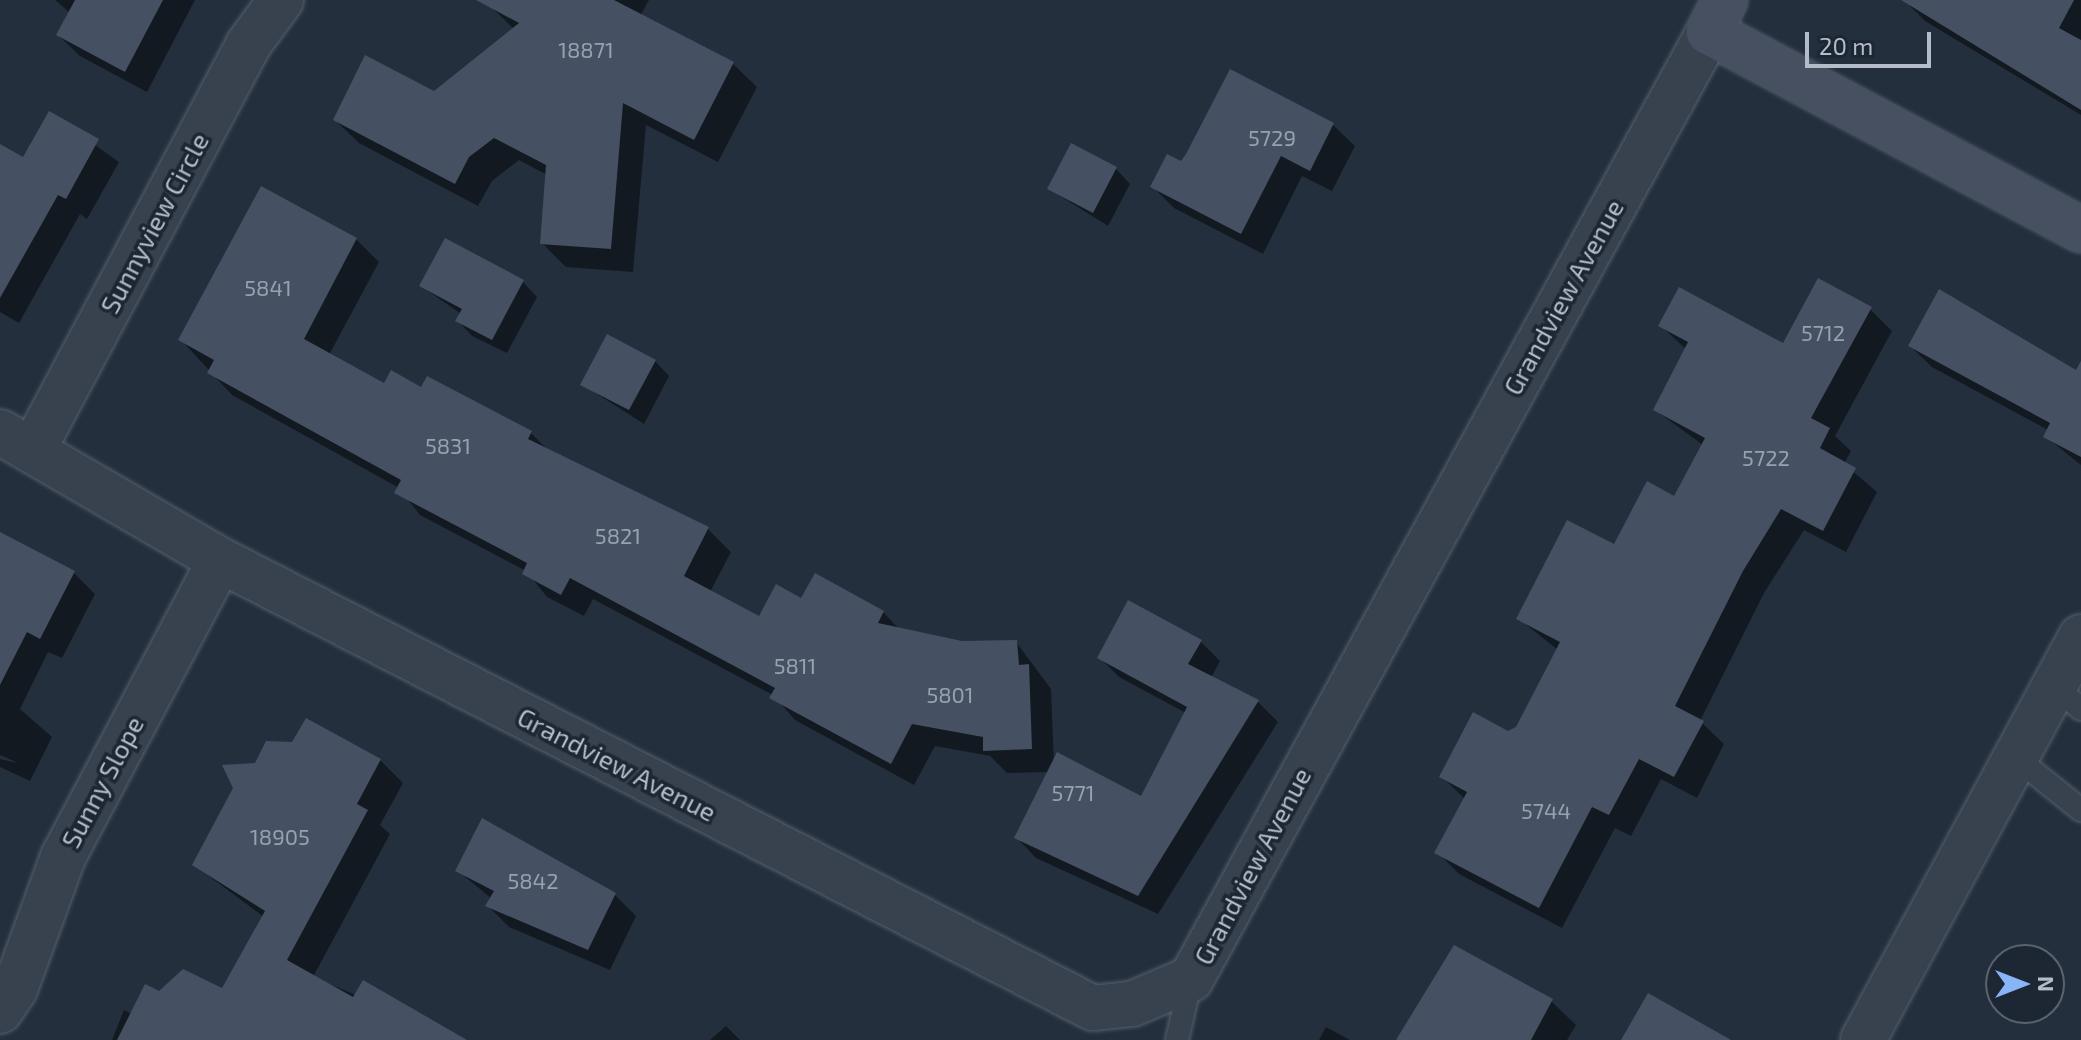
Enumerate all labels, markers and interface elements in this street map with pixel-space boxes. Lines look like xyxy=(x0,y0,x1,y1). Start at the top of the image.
scale bar xyxy=(1809,16,1935,66)
text: 20 m xyxy=(1819,31,1873,60)
house number: 18871 xyxy=(558,37,614,63)
house number: 5729 xyxy=(1248,125,1296,151)
street label: Sunnyview Circle xyxy=(93,127,215,319)
street label: Grandview Avenue xyxy=(1496,193,1630,401)
house number: 5841 xyxy=(244,275,292,301)
house number: 5712 xyxy=(1801,320,1845,346)
house number: 5831 xyxy=(425,433,471,459)
house number: 5722 xyxy=(1742,445,1790,471)
house number: 5821 xyxy=(595,523,641,549)
house number: 5811 xyxy=(774,653,816,679)
house number: 5801 xyxy=(926,682,974,708)
street label: Grandview Avenue xyxy=(512,700,722,828)
street label: Sunny Slope xyxy=(54,711,150,853)
street label: Grandview Avenue xyxy=(1187,762,1317,970)
house number: 5771 xyxy=(1051,780,1095,806)
house number: 5744 xyxy=(1521,798,1571,824)
house number: 18905 xyxy=(250,824,310,850)
house number: 5842 xyxy=(507,868,559,894)
north arrow xyxy=(1985,944,2065,1024)
text: N xyxy=(2034,976,2060,992)

